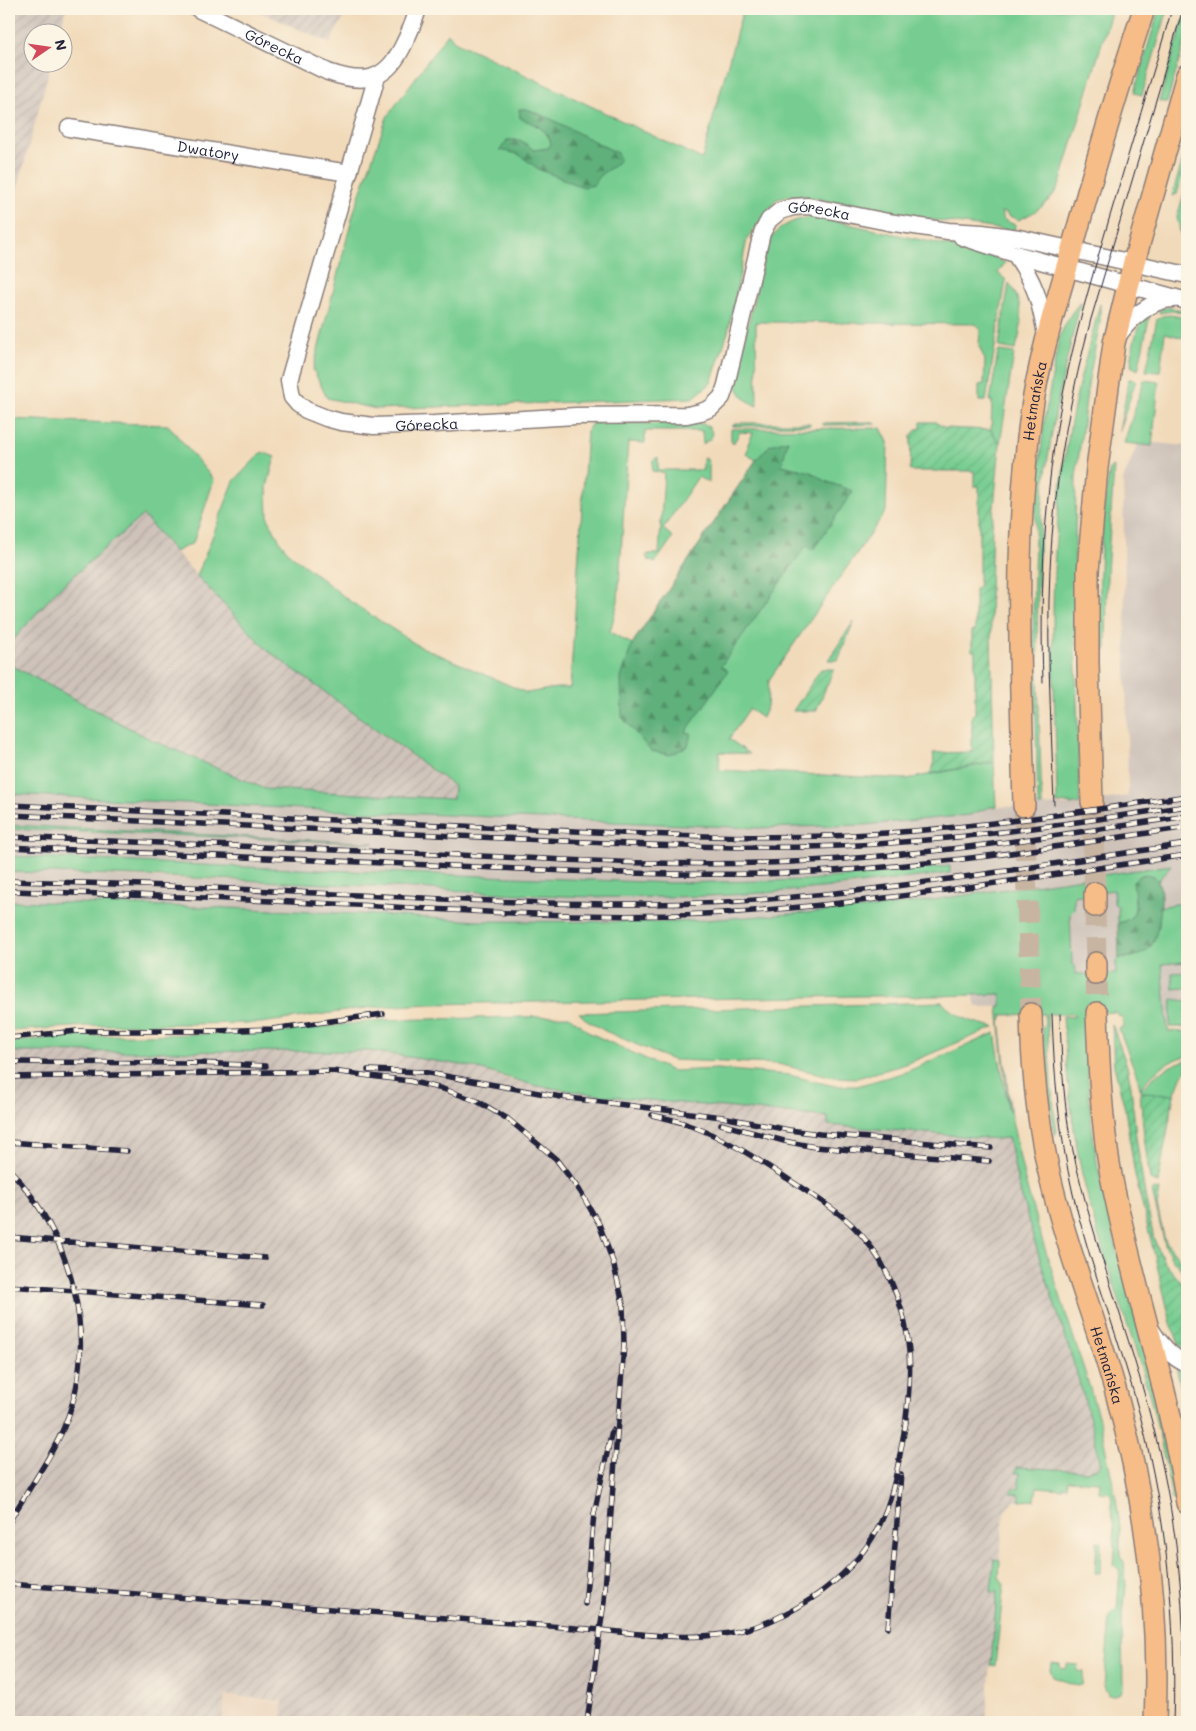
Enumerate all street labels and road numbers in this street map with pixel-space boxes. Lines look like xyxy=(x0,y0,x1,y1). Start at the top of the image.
street label: Górecka xyxy=(242,23,307,69)
street label: Dwatory xyxy=(176,136,241,165)
street label: Górecka xyxy=(787,196,852,224)
street label: Hetmańska xyxy=(1018,359,1051,442)
street label: Górecka xyxy=(395,413,459,435)
street label: Hetmańska xyxy=(1086,1323,1129,1406)

